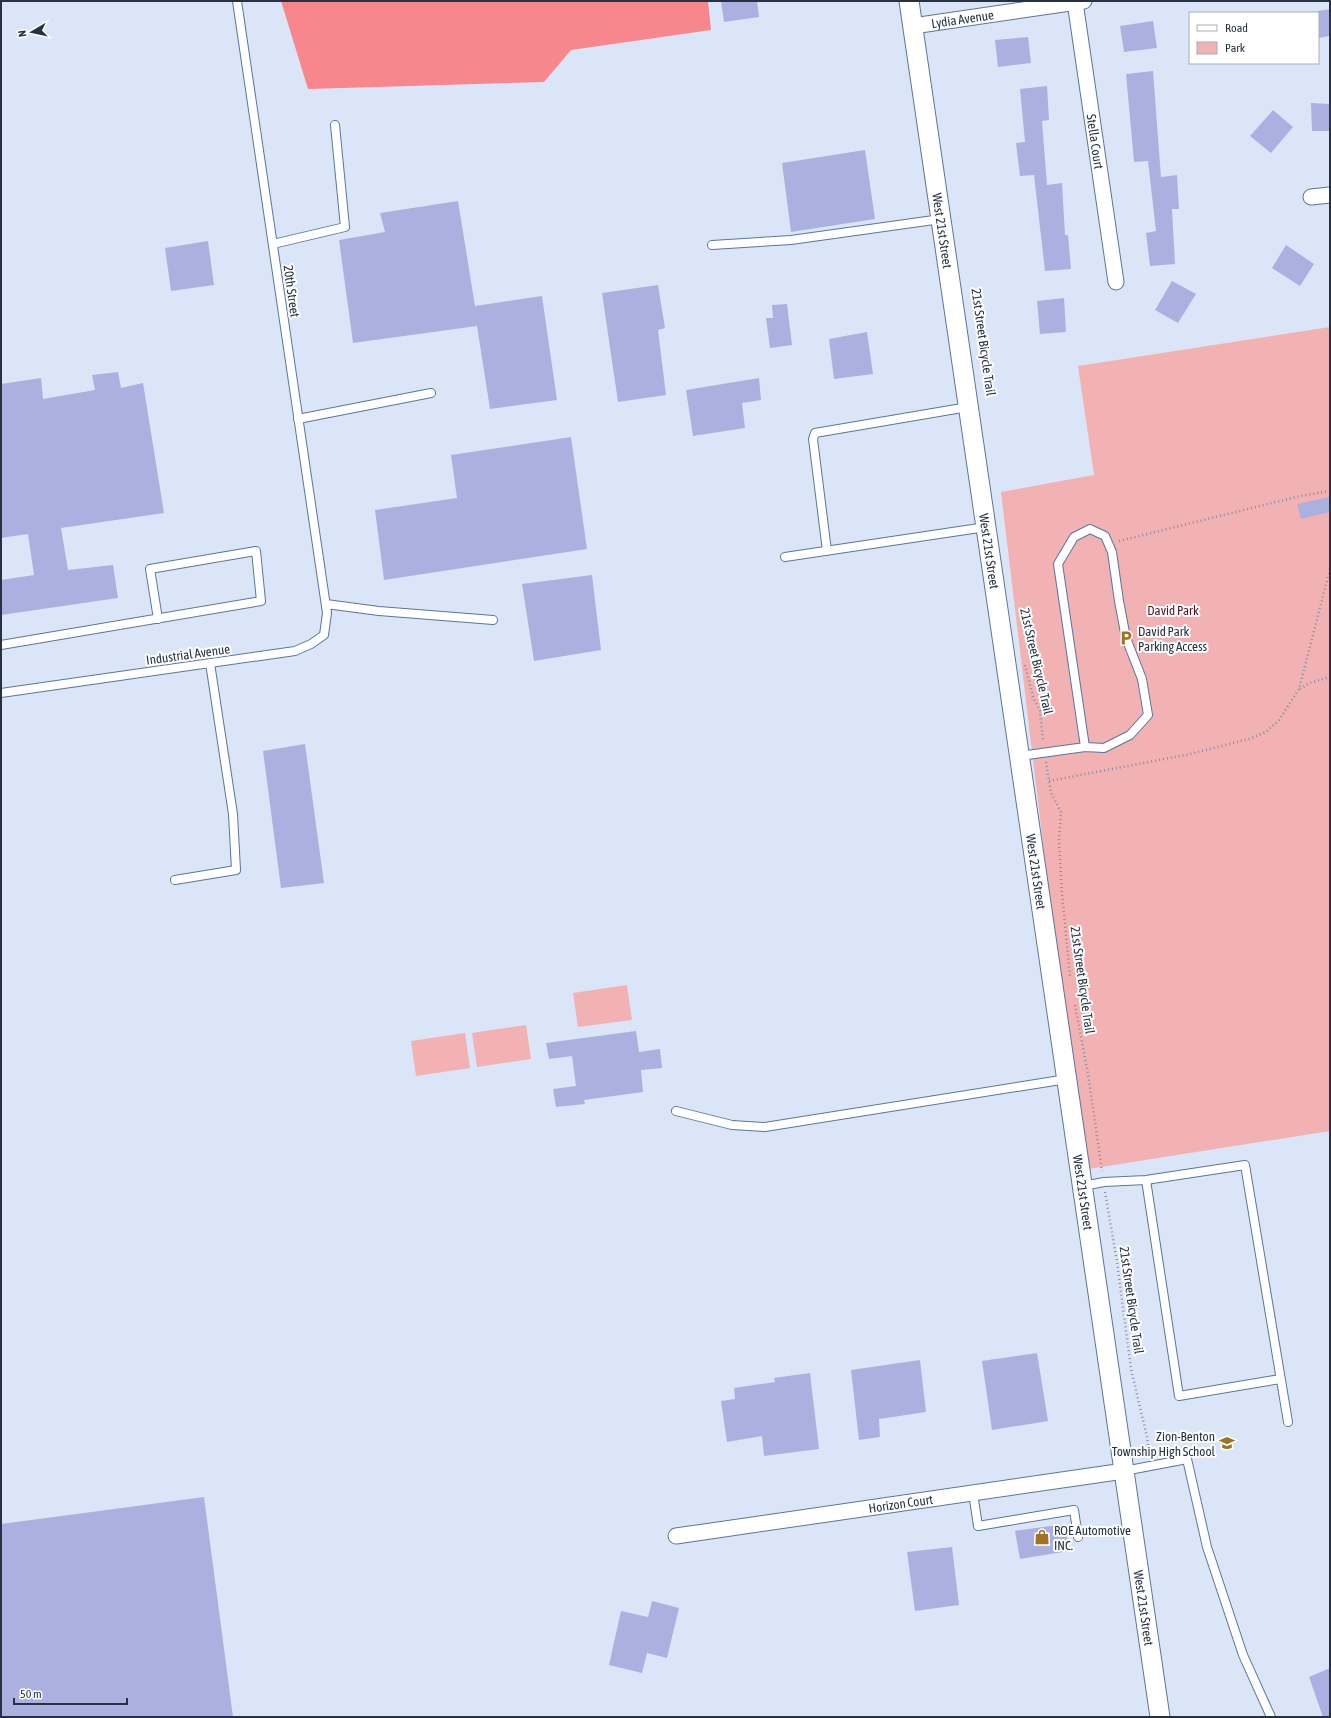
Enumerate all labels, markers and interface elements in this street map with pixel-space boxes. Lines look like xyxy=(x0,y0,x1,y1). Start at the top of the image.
street label: Lydia Avenue xyxy=(930,7,995,31)
north arrow xyxy=(12,12,52,52)
legend xyxy=(1189,12,1319,64)
text: Road xyxy=(1225,21,1248,35)
text: N xyxy=(16,29,29,38)
text: Park xyxy=(1225,41,1246,55)
street label: Stella Court xyxy=(1083,113,1106,170)
street label: West 21st Street xyxy=(929,192,955,270)
street label: 20th Street xyxy=(280,264,303,318)
street label: 21st Street Bicycle Trail xyxy=(969,287,999,397)
street label: West 21st Street xyxy=(976,513,1002,590)
park label: David Park xyxy=(1147,603,1199,618)
street label: 21st Street Bicycle Trail xyxy=(1017,607,1056,716)
place label: David Park Parking Access xyxy=(1138,624,1207,654)
parking icon: David Park Parking Access xyxy=(1117,629,1135,647)
street label: Industrial Avenue xyxy=(145,641,231,668)
street label: West 21st Street xyxy=(1023,833,1049,911)
street label: 21st Street Bicycle Trail xyxy=(1068,925,1098,1035)
street label: West 21st Street xyxy=(1070,1154,1096,1231)
street label: 21st Street Bicycle Trail xyxy=(1117,1245,1147,1355)
place label: Zion-Benton Township High School xyxy=(1112,1429,1216,1459)
school or university icon: Zion-Benton Township High School xyxy=(1218,1434,1236,1452)
street label: Horizon Court xyxy=(867,1492,934,1516)
place label: ROE Automotive INC. xyxy=(1054,1523,1131,1553)
shop icon: ROE Automotive INC. xyxy=(1033,1528,1051,1546)
street label: West 21st Street xyxy=(1131,1569,1157,1647)
scale bar xyxy=(14,1680,127,1706)
text: 50 m xyxy=(20,1687,42,1701)

